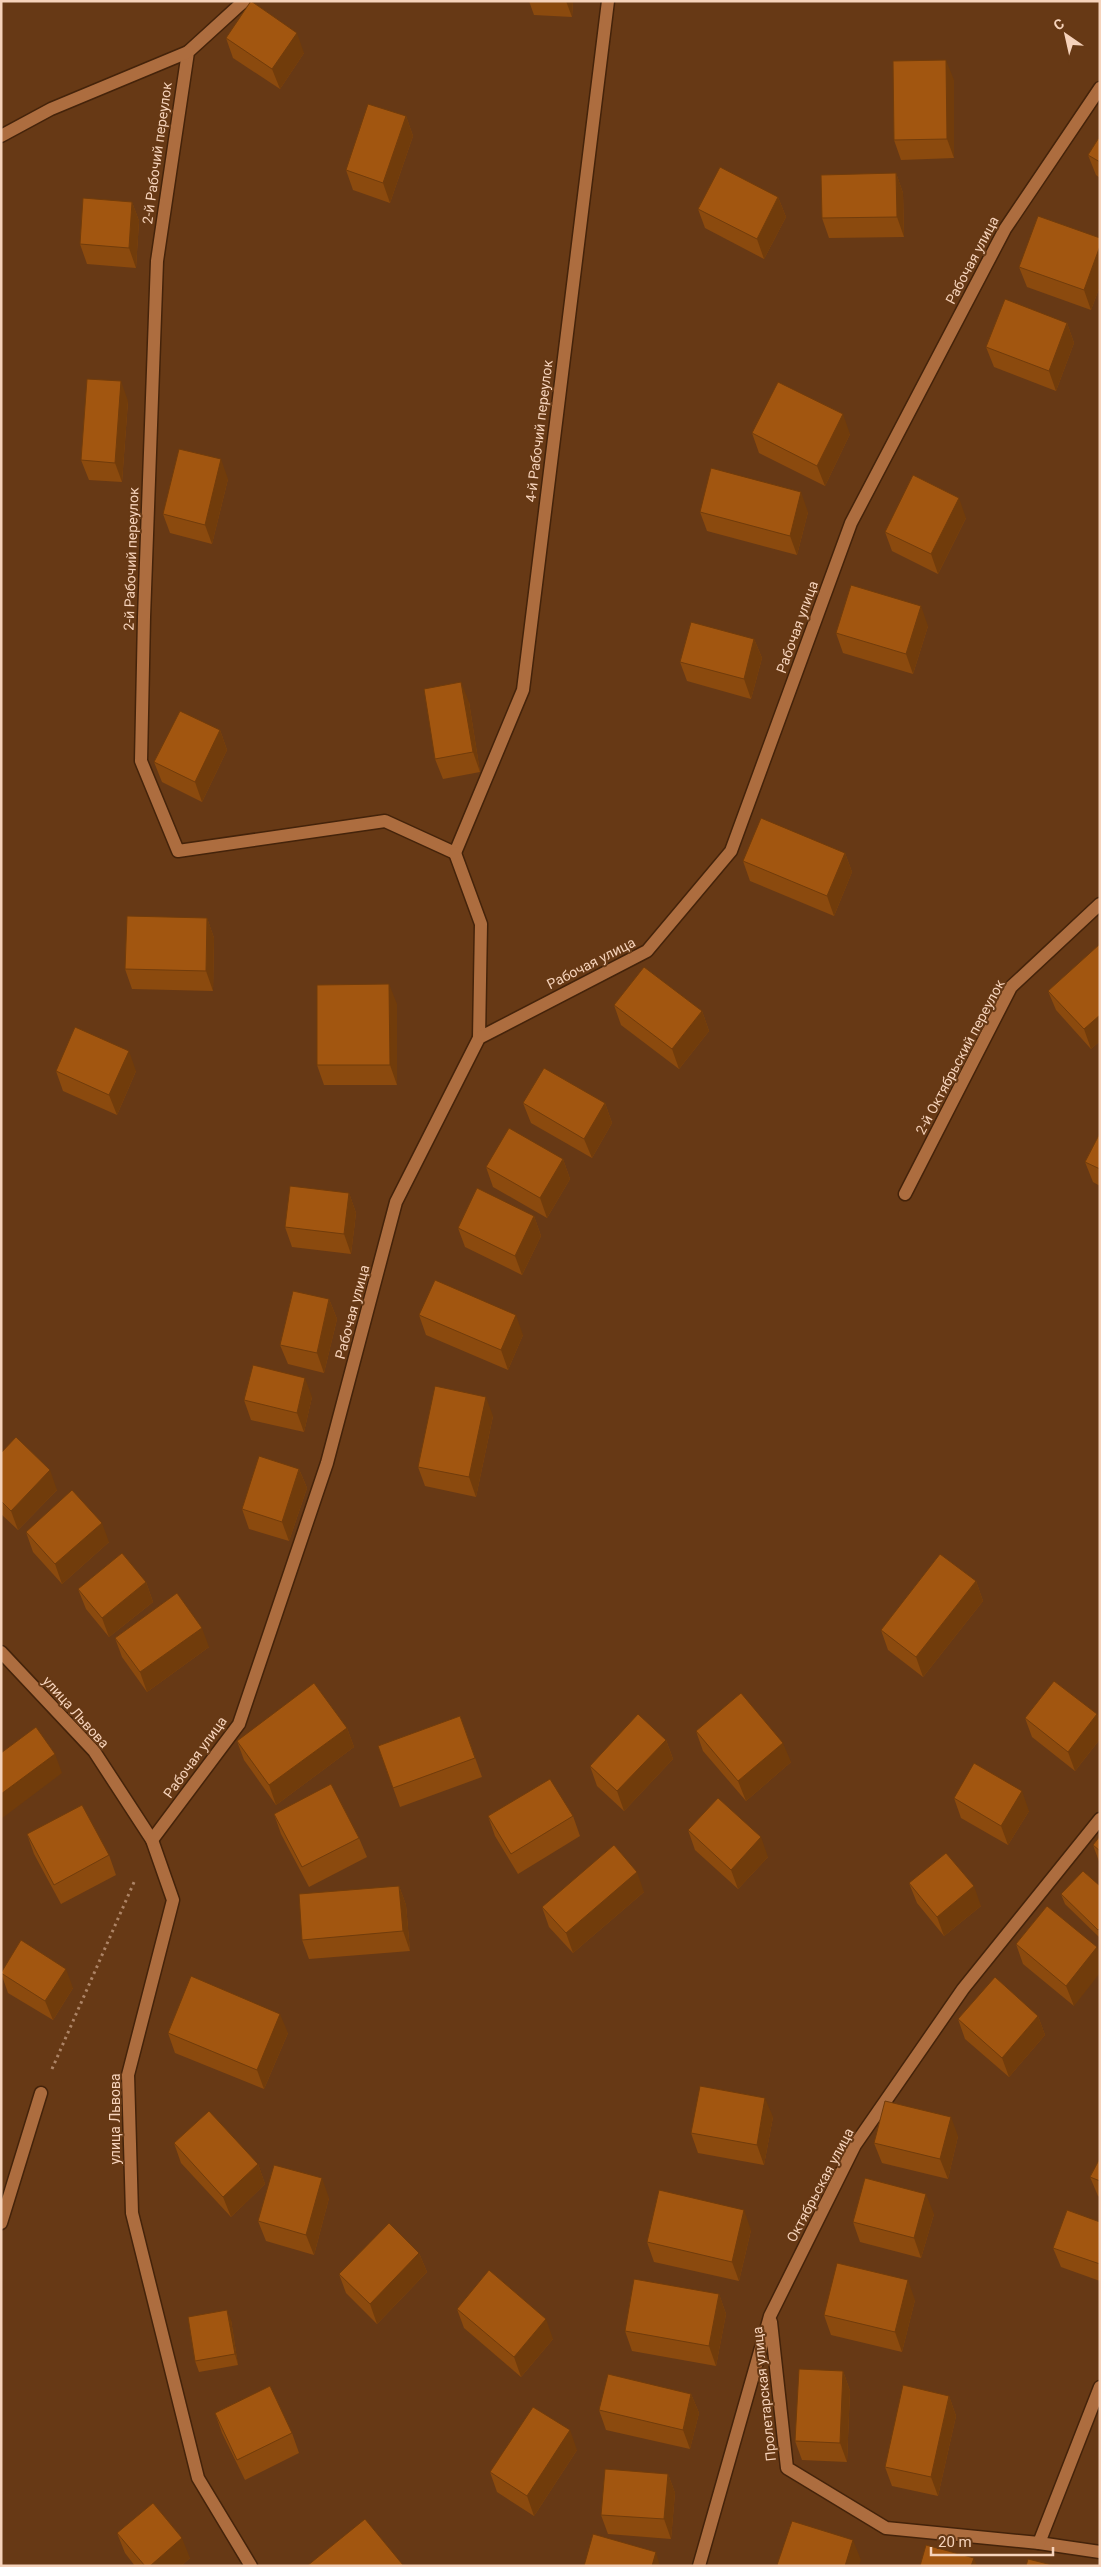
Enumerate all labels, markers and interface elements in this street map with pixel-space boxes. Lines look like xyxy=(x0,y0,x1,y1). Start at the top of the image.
north arrow xyxy=(1041,10,1091,60)
text: С xyxy=(1050,15,1067,33)
street label: 2-й Рабочий переулок xyxy=(139,80,175,225)
street label: Рабочая улица xyxy=(942,213,1002,307)
street label: 4-й Рабочий переулок xyxy=(522,358,556,503)
street label: 2-й Рабочий переулок xyxy=(121,487,142,631)
street label: Рабочая улица xyxy=(773,579,821,675)
street label: Рабочая улица xyxy=(544,934,638,992)
street label: 2-й Октябрьский переулок xyxy=(912,976,1008,1137)
street label: Рабочая улица xyxy=(332,1263,372,1361)
street label: улица Львова xyxy=(40,1673,112,1751)
street label: Рабочая улица xyxy=(160,1713,230,1801)
street label: улица Львова xyxy=(107,2073,123,2165)
street label: Октябрьская улица xyxy=(783,2125,857,2245)
street label: Пролетарская улица xyxy=(749,2326,779,2462)
scale bar xyxy=(931,2524,1054,2556)
text: 20 m xyxy=(938,2533,972,2551)

